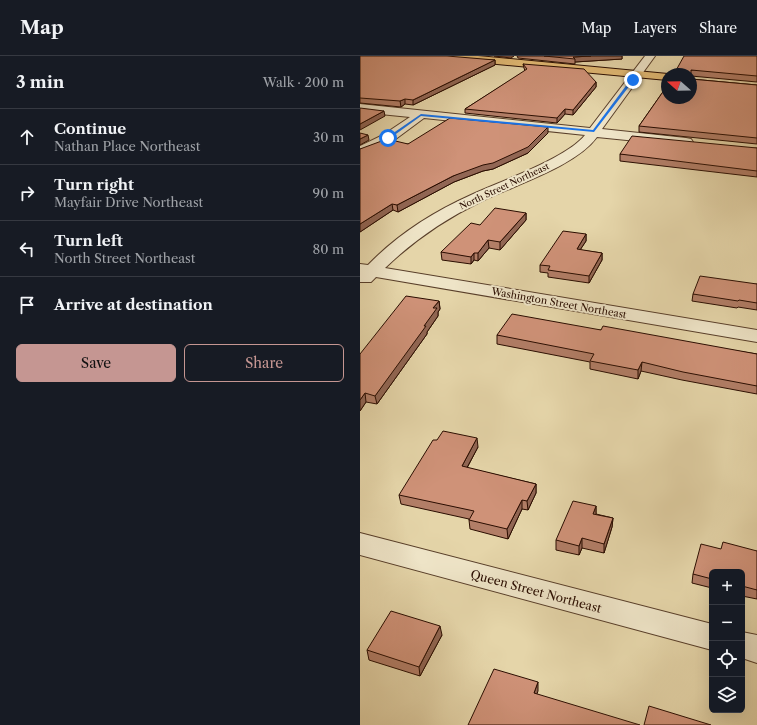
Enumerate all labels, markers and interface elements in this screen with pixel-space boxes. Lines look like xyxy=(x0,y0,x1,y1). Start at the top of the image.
text: Map xyxy=(20,16,64,39)
text: Map xyxy=(581,19,611,37)
text: Layers xyxy=(633,19,677,37)
text: Share xyxy=(699,19,737,37)
north arrow xyxy=(661,68,697,104)
route end xyxy=(624,71,642,89)
text: 3 min xyxy=(16,72,65,92)
text: Walk · 200 m xyxy=(263,74,344,90)
text: Continue xyxy=(54,119,126,138)
icon: ahead xyxy=(16,126,38,148)
text: 30 m xyxy=(313,129,344,145)
route start xyxy=(379,129,397,147)
text: Nathan Place Northeast xyxy=(54,138,200,154)
street label: North Street Northeast xyxy=(457,160,551,212)
text: Turn right xyxy=(54,175,134,194)
icon: right xyxy=(16,182,38,204)
text: 90 m xyxy=(313,185,344,201)
text: Mayfair Drive Northeast xyxy=(54,194,203,210)
text: Turn left xyxy=(54,231,123,250)
icon: left xyxy=(16,238,38,260)
text: 80 m xyxy=(312,241,344,257)
text: North Street Northeast xyxy=(54,250,195,266)
street label: Washington Street Northeast xyxy=(489,285,628,321)
icon: arrive xyxy=(16,294,38,316)
text: Arrive at destination xyxy=(54,295,213,314)
button: Save xyxy=(16,344,176,382)
button: Share xyxy=(184,344,344,382)
street label: Queen Street Northeast xyxy=(469,566,604,616)
map controls xyxy=(709,569,745,713)
button: + xyxy=(709,569,745,605)
button: − xyxy=(709,605,745,641)
button: locate xyxy=(709,641,745,677)
button: layers xyxy=(709,677,745,713)

